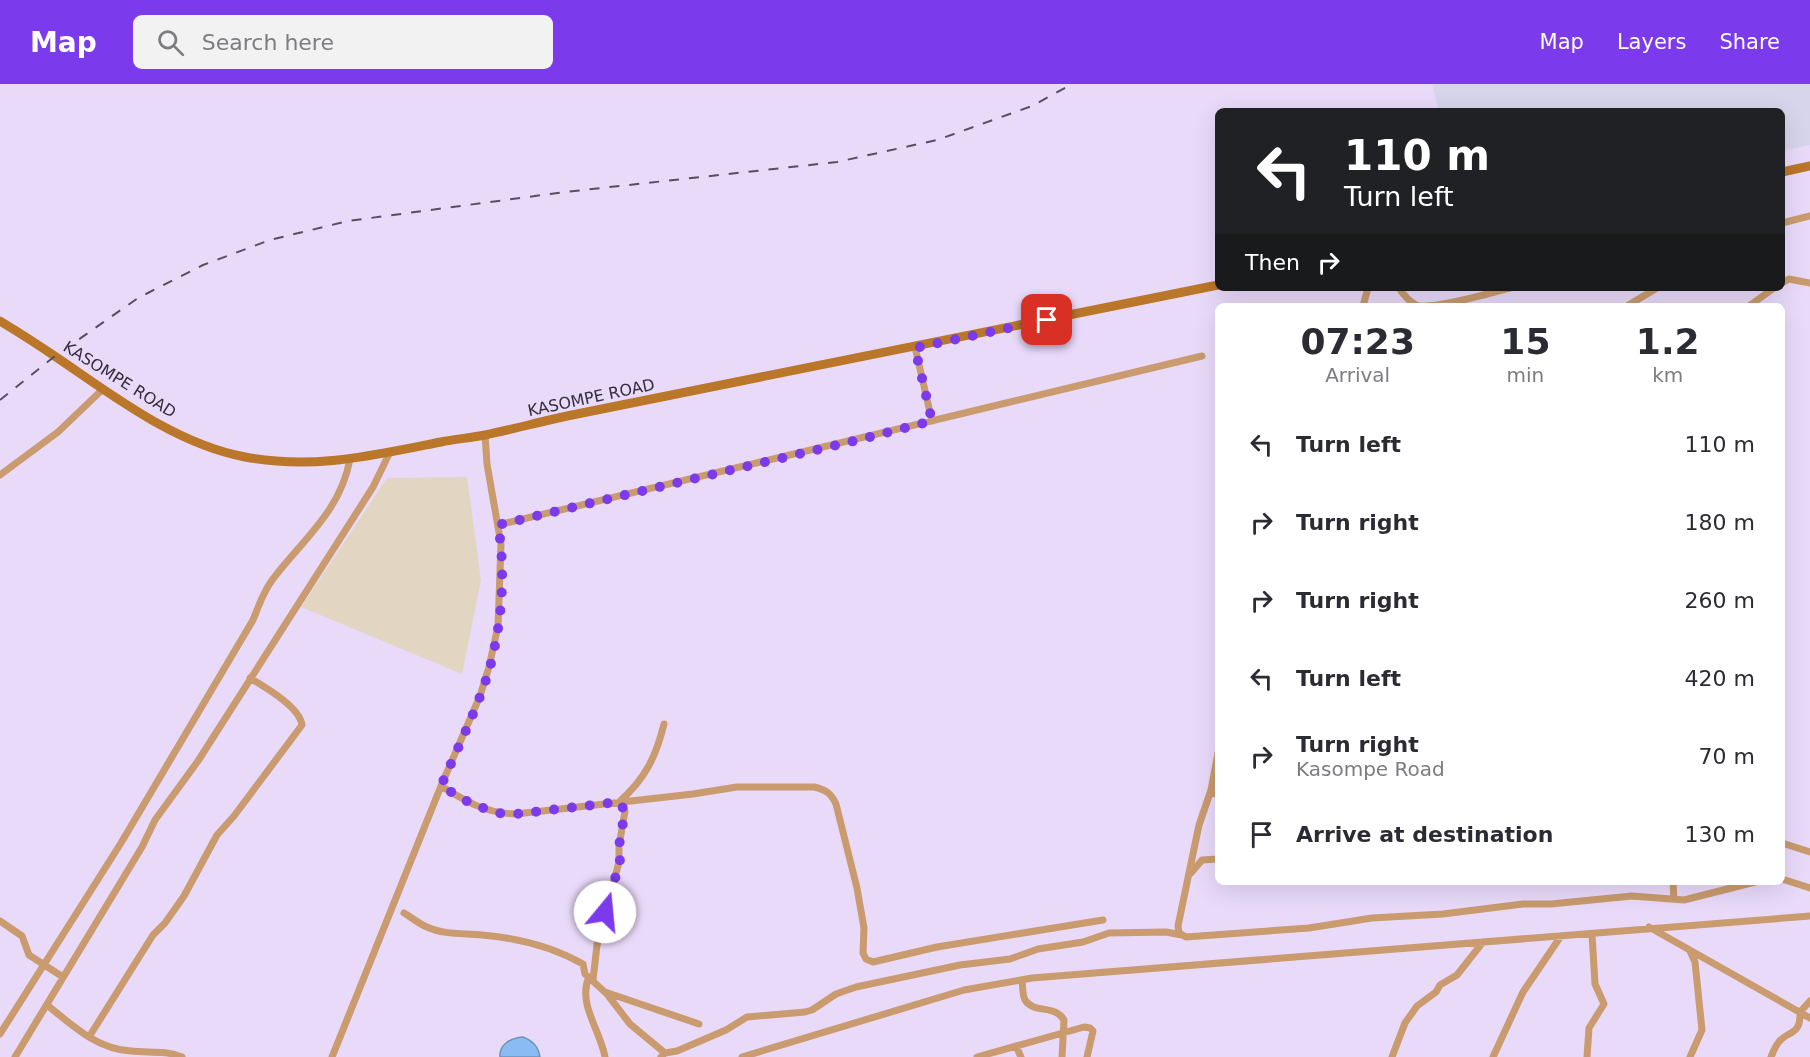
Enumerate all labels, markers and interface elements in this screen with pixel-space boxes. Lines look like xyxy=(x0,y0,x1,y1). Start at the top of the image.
search box xyxy=(133,15,553,69)
text: Map xyxy=(30,26,97,59)
icon: search xyxy=(154,26,187,59)
text: Search here xyxy=(202,30,334,55)
text: Map xyxy=(1540,30,1584,54)
text: Layers xyxy=(1617,30,1686,54)
text: Share xyxy=(1719,30,1780,54)
text: 110 m xyxy=(1344,131,1490,180)
icon: left xyxy=(1245,132,1323,210)
text: Turn left xyxy=(1344,181,1454,212)
icon: right xyxy=(1312,246,1345,279)
text: Then xyxy=(1245,250,1300,275)
pin xyxy=(1021,294,1072,345)
icon: arrive xyxy=(1030,303,1063,336)
text: 07:23 xyxy=(1300,321,1415,362)
text: 15 xyxy=(1500,321,1550,362)
text: 1.2 xyxy=(1636,321,1700,362)
street label: KASOMPE ROAD xyxy=(60,337,180,422)
text: Arrival xyxy=(1325,363,1390,387)
text: min xyxy=(1507,363,1544,387)
text: km xyxy=(1652,363,1683,387)
street label: KASOMPE ROAD xyxy=(526,375,656,420)
icon: left xyxy=(1245,428,1278,461)
text: Turn left xyxy=(1296,432,1401,457)
text: 110 m xyxy=(1685,432,1755,457)
icon: right xyxy=(1245,506,1278,539)
text: Turn right xyxy=(1296,510,1419,535)
text: 180 m xyxy=(1685,510,1755,535)
icon: right xyxy=(1245,584,1278,617)
text: Turn right xyxy=(1296,588,1419,613)
text: 260 m xyxy=(1685,588,1755,613)
icon: left xyxy=(1245,662,1278,695)
text: Turn left xyxy=(1296,666,1401,691)
text: 420 m xyxy=(1685,666,1755,691)
text: Turn right xyxy=(1296,732,1419,757)
icon: right xyxy=(1245,740,1278,773)
text: 70 m xyxy=(1699,744,1755,769)
text: Kasompe Road xyxy=(1296,757,1445,781)
icon: arrive xyxy=(1245,818,1278,851)
text: Arrive at destination xyxy=(1296,822,1553,847)
text: 130 m xyxy=(1685,822,1755,847)
position arrow xyxy=(573,880,637,944)

